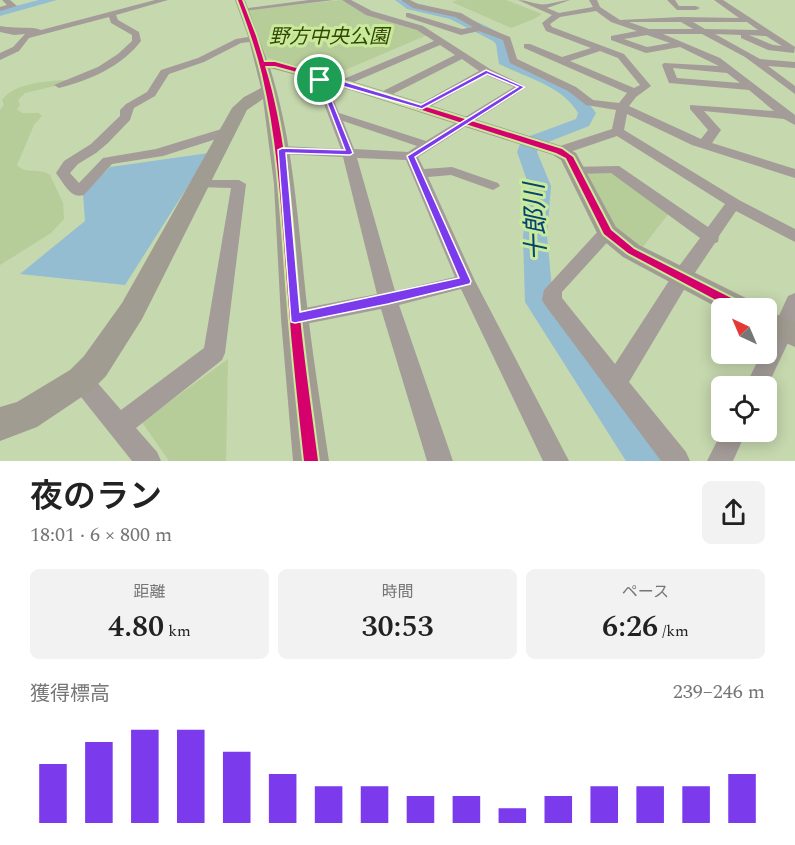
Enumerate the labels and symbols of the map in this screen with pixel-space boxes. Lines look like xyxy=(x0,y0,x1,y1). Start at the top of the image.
park label: 野方中央公園 xyxy=(269,22,392,52)
pin xyxy=(294,54,345,105)
water label: 十郎川 xyxy=(515,179,557,262)
north arrow xyxy=(711,298,777,364)

